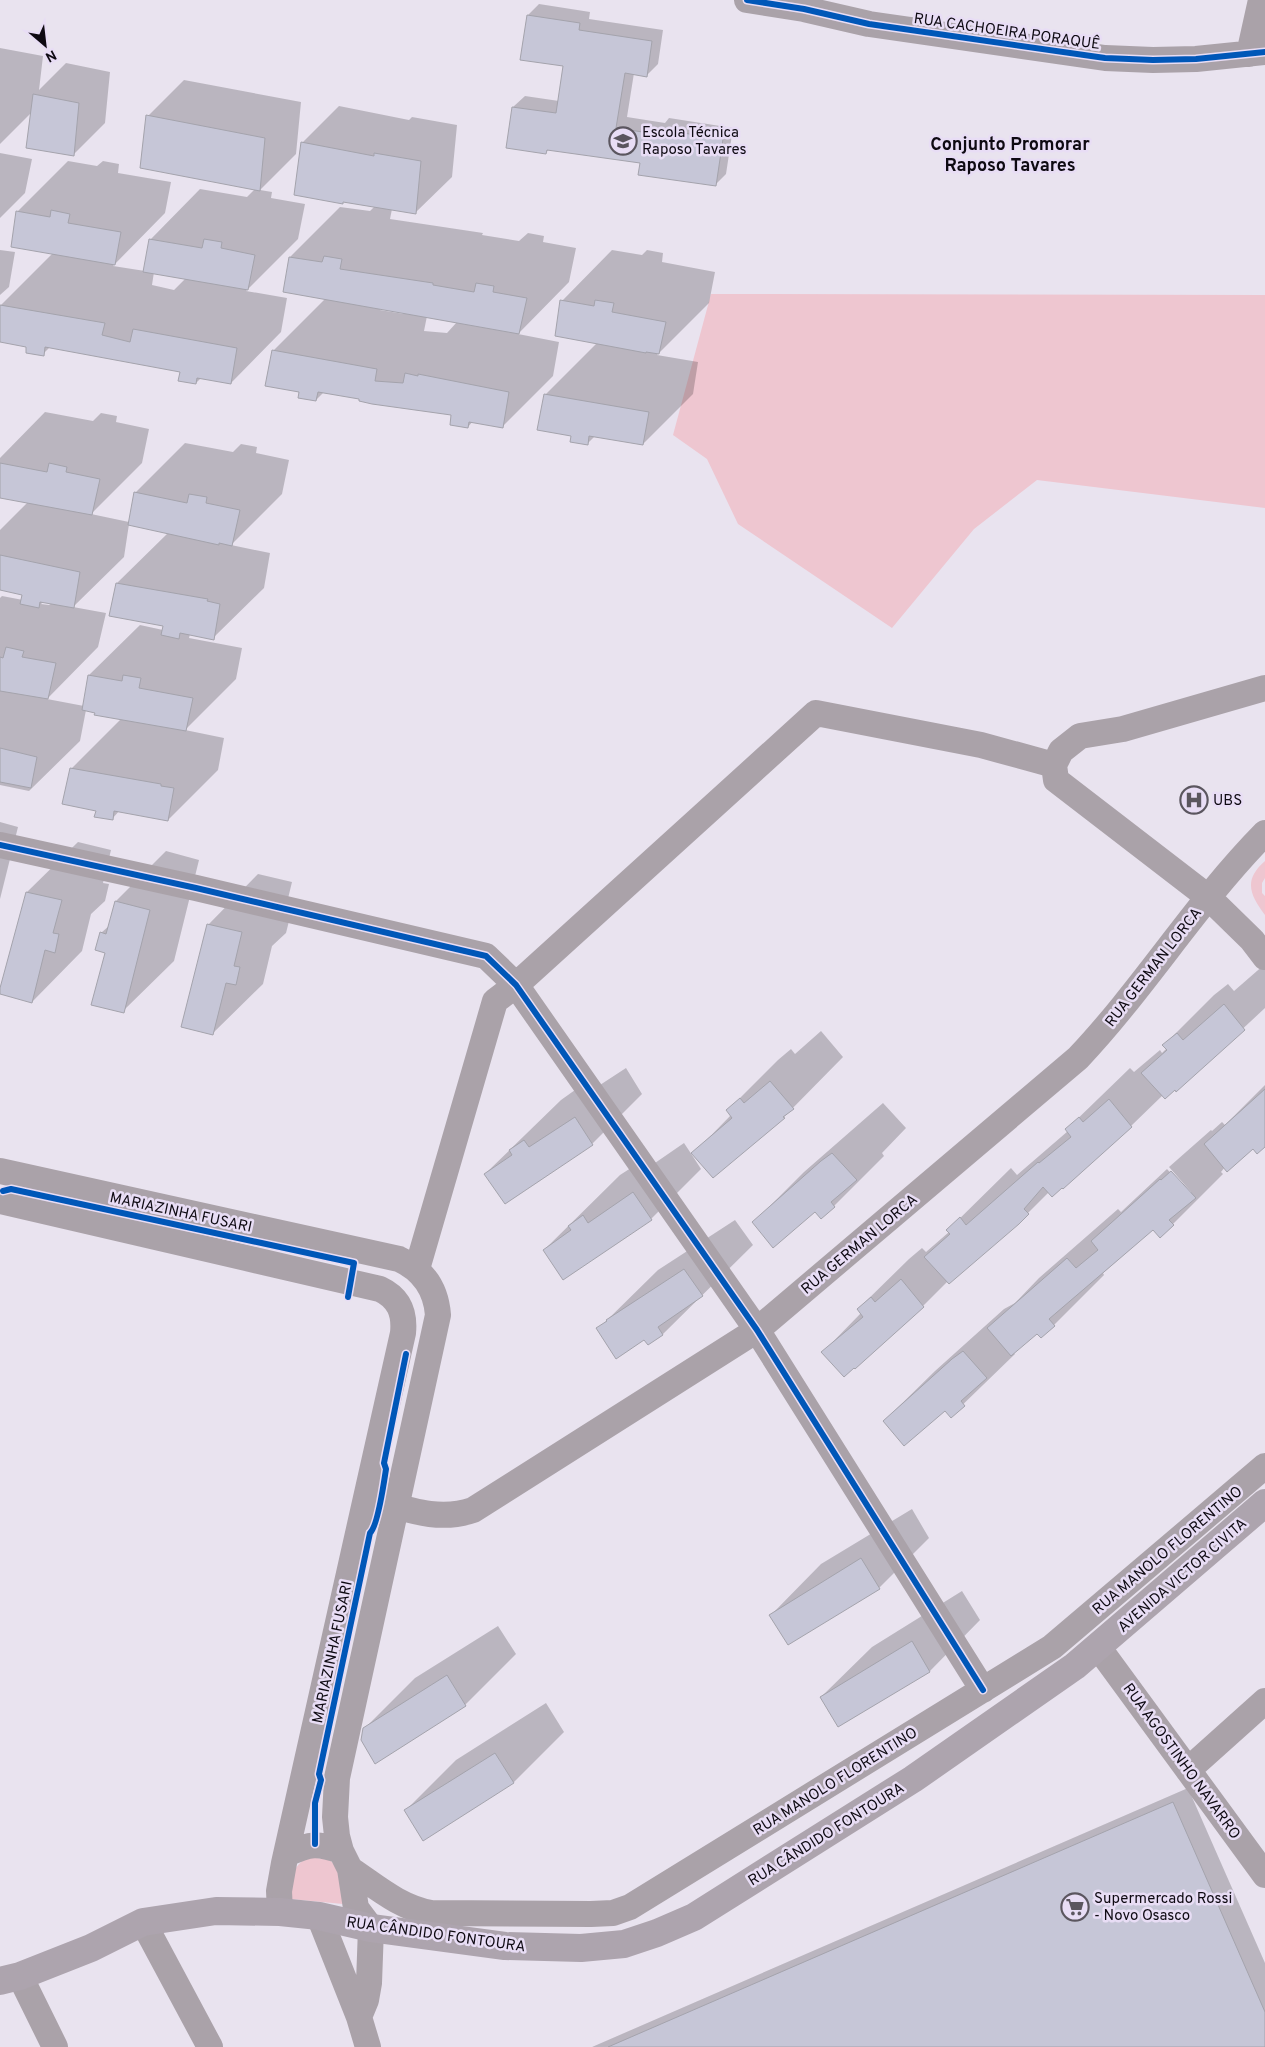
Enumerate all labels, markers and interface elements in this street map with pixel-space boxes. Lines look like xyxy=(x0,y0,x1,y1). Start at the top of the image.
street label: RUA CACHOEIRA PORAQUÊ xyxy=(912,9,1101,55)
north arrow xyxy=(20,20,70,70)
text: N xyxy=(42,45,59,65)
place label: Escola Técnica Raposo Tavares xyxy=(642,124,747,160)
school or university icon: Escola Técnica Raposo Tavares xyxy=(608,126,638,156)
district label: Conjunto Promorar Raposo Tavares xyxy=(930,134,1090,178)
hospital icon: UBS xyxy=(1179,785,1209,815)
place label: UBS xyxy=(1213,792,1242,811)
street label: RUA GERMAN LORCA xyxy=(1102,904,1207,1031)
street label: MARIAZINHA FUSARI xyxy=(108,1189,254,1238)
street label: RUA GERMAN LORCA xyxy=(798,1191,922,1299)
street label: RUA MANOLO FLORENTINO xyxy=(1089,1483,1247,1620)
street label: AVENIDA VICTOR CIVITA xyxy=(1114,1515,1251,1637)
street label: MARIAZINHA FUSARI xyxy=(309,1579,358,1725)
street label: RUA AGOSTINHO NAVARRO xyxy=(1118,1680,1244,1844)
street label: RUA MANOLO FLORENTINO xyxy=(750,1724,921,1841)
street label: RUA CÂNDIDO FONTOURA xyxy=(745,1779,908,1891)
place label: Supermercado Rossi - Novo Osasco xyxy=(1094,1890,1232,1926)
supermarket icon: Supermercado Rossi - Novo Osasco xyxy=(1060,1892,1090,1922)
street label: RUA CÂNDIDO FONTOURA xyxy=(345,1913,527,1957)

